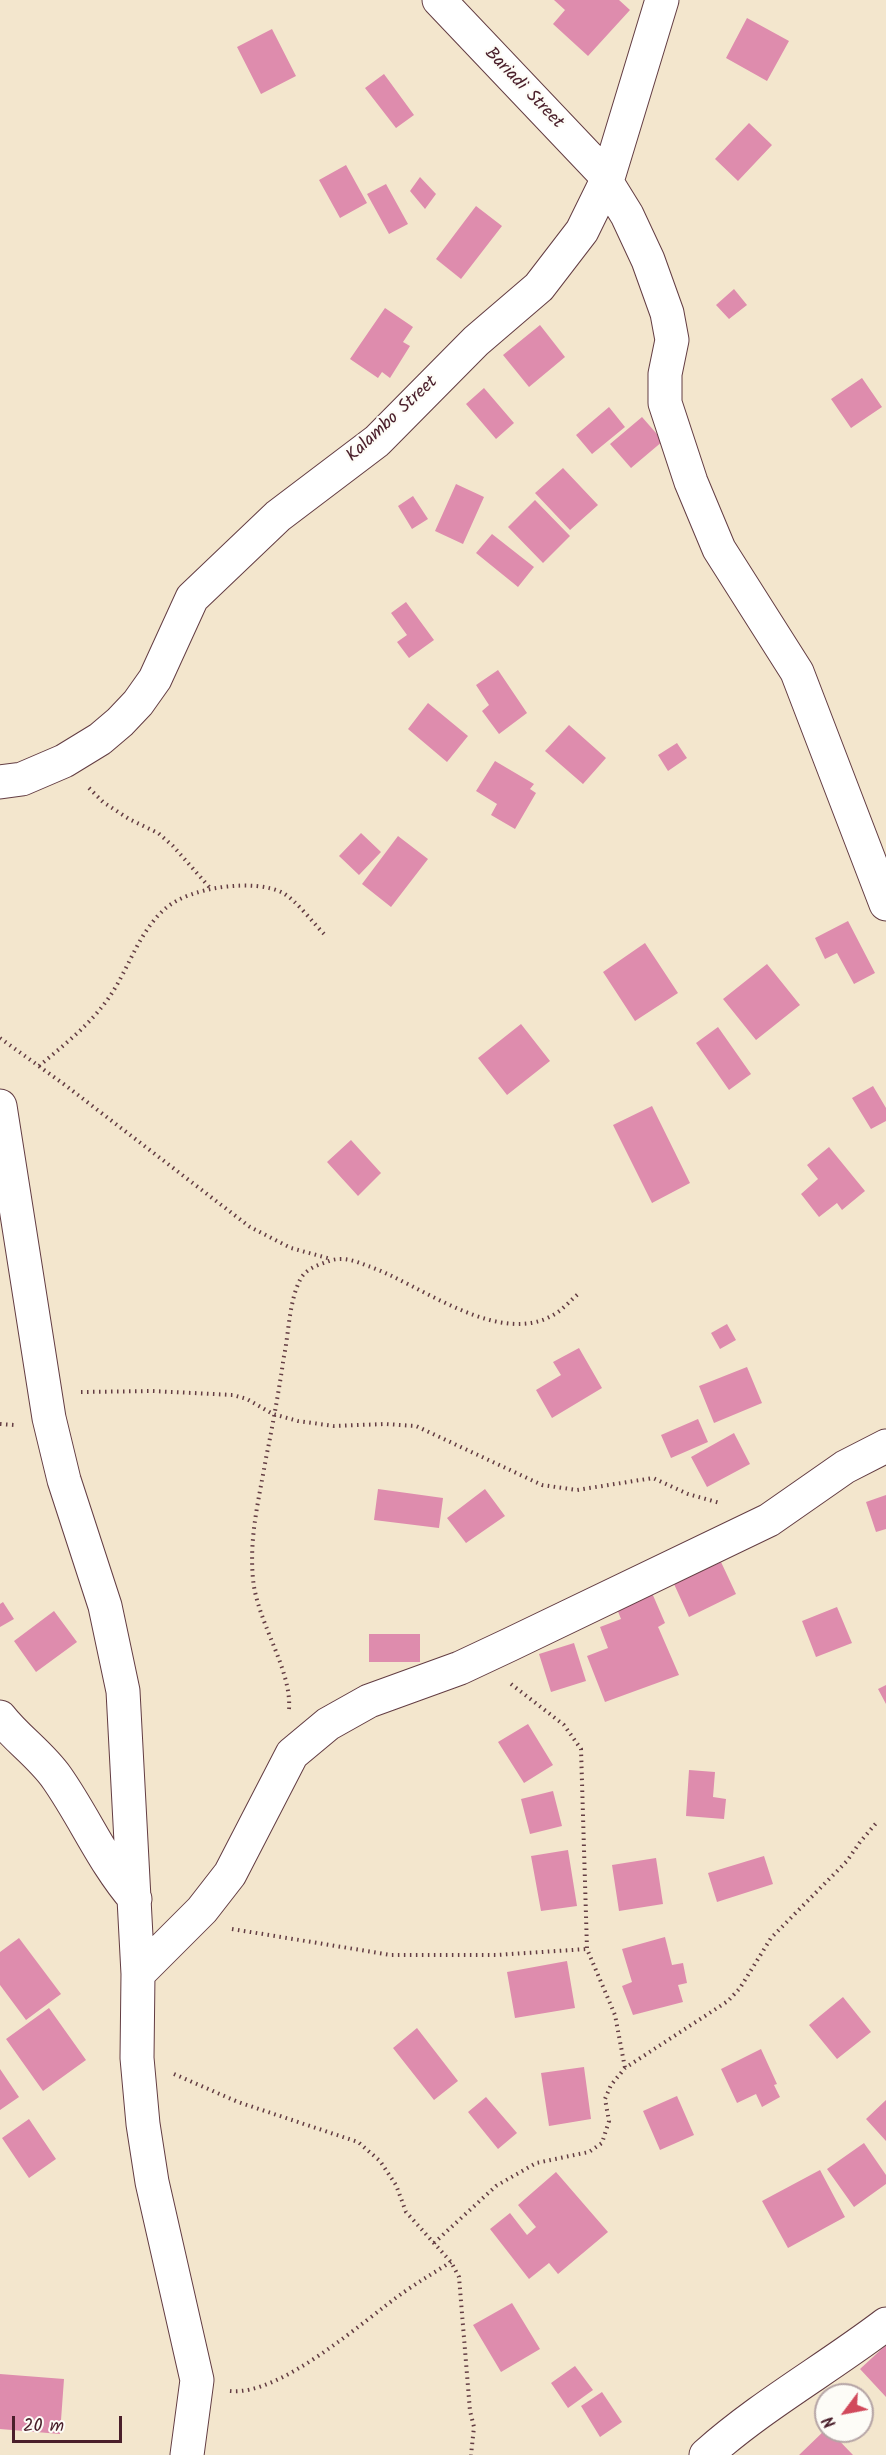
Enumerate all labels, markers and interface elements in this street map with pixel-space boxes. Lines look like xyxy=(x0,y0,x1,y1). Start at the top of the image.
street label: Bariadi Street xyxy=(479,44,567,134)
street label: Kalambo Street xyxy=(343,372,443,468)
north arrow xyxy=(814,2383,874,2443)
scale bar xyxy=(15,2404,124,2442)
text: N xyxy=(817,2411,843,2433)
text: 20 m xyxy=(23,2412,64,2441)

